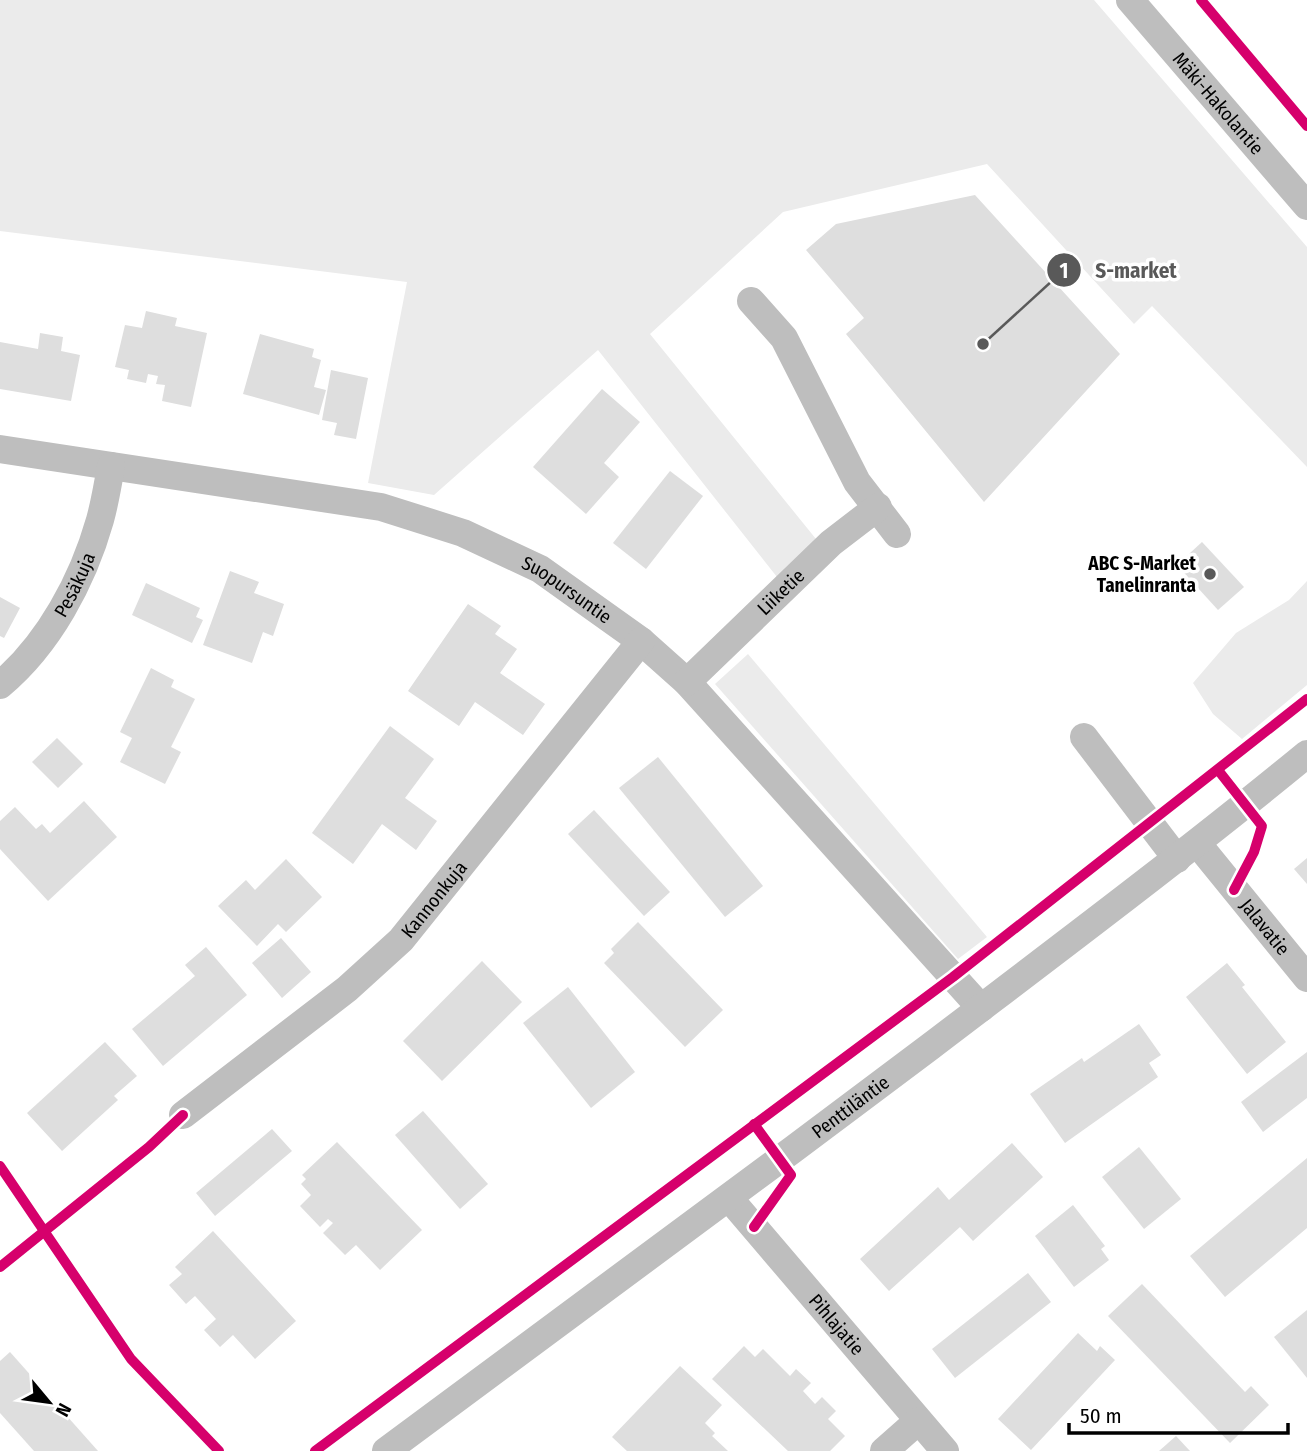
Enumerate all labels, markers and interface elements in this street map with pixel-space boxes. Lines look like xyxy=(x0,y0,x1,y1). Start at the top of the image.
street label: Mäki-Hakolantie xyxy=(1168,48,1269,159)
callout: S-market xyxy=(1046,249,1191,291)
text: 1 xyxy=(1060,258,1068,284)
text: S-market xyxy=(1095,258,1177,284)
street label: Pesäkuja xyxy=(49,549,100,621)
street label: Suopursuntie xyxy=(518,551,616,629)
place label: ABC S-Market Tanelinranta xyxy=(1087,552,1196,597)
street label: Liiketie xyxy=(753,564,809,620)
marker: ABC S-Market Tanelinranta xyxy=(1202,566,1218,582)
street label: Kannonkuja xyxy=(396,856,472,943)
street label: Jalavatie xyxy=(1235,894,1295,960)
street label: Penttiläntie xyxy=(807,1071,894,1143)
street label: Pihlajatie xyxy=(804,1289,869,1360)
north arrow xyxy=(14,1367,84,1437)
scale bar xyxy=(1069,1392,1288,1436)
text: N xyxy=(51,1399,76,1421)
text: 50 m xyxy=(1080,1403,1122,1429)

